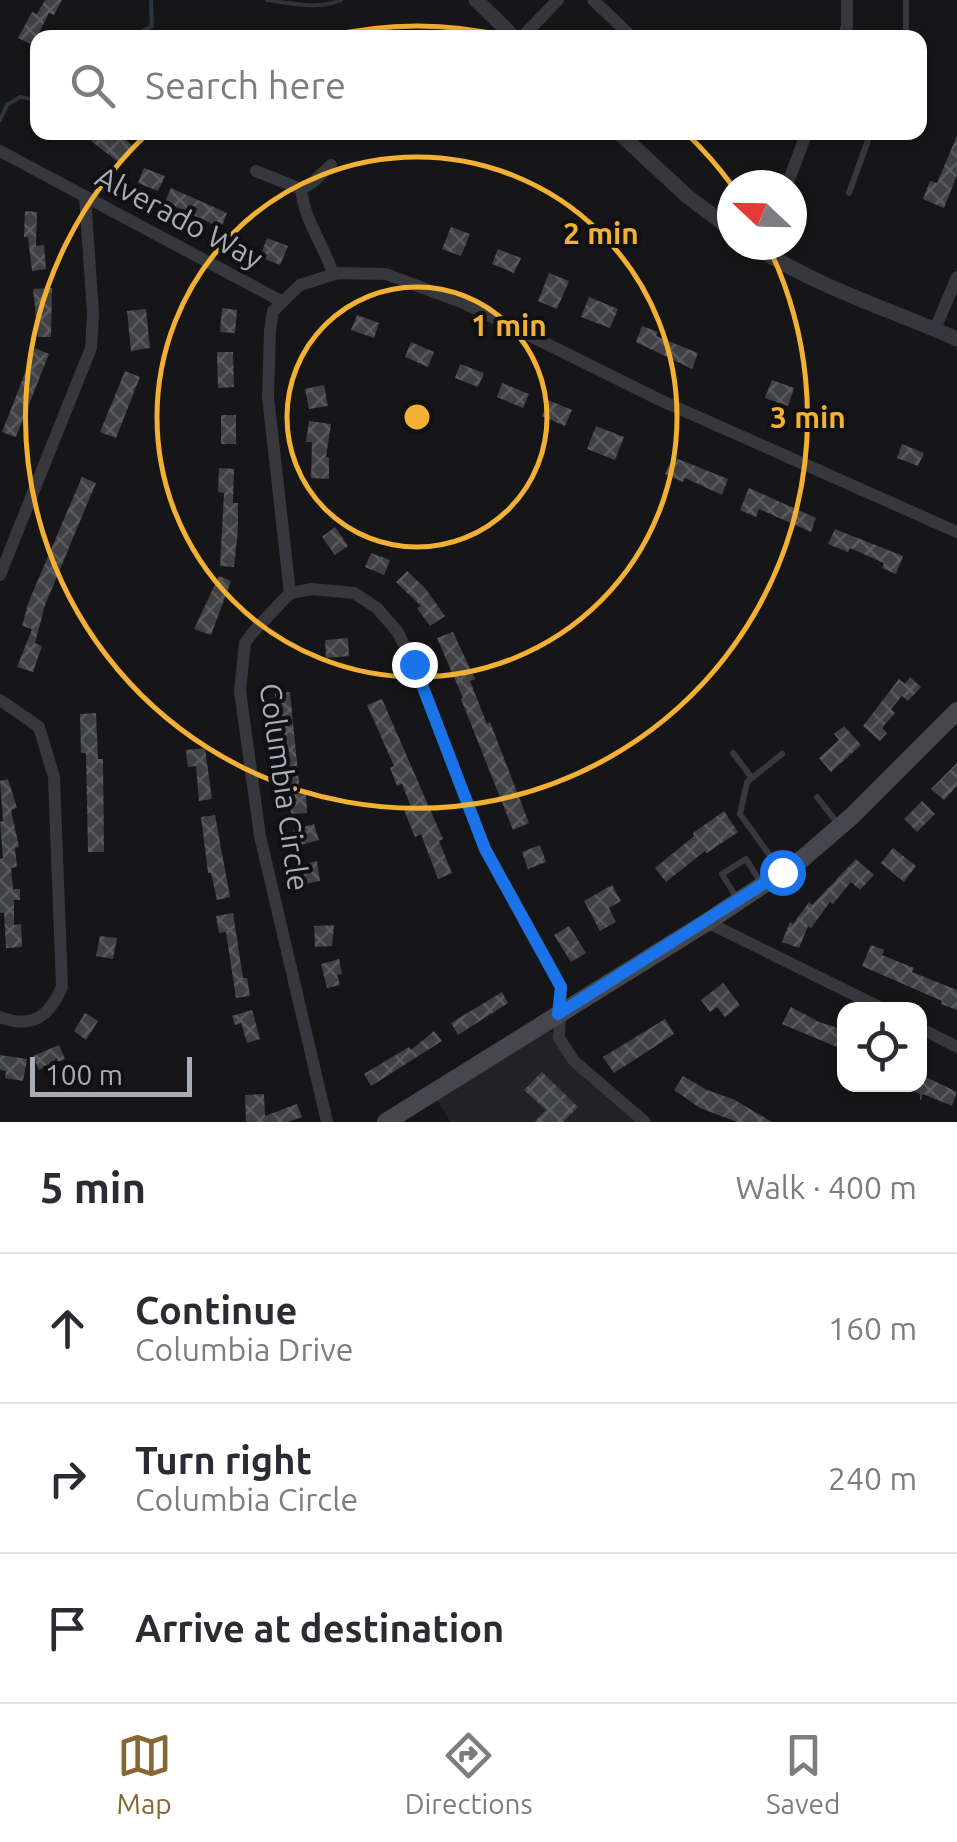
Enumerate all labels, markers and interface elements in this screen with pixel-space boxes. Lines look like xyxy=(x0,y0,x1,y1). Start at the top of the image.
search box xyxy=(30,30,927,140)
icon: search xyxy=(65,58,120,113)
text: Search here xyxy=(145,64,346,106)
street label: Alverado Way xyxy=(90,159,269,275)
north arrow xyxy=(717,170,807,260)
text: 2 min xyxy=(563,216,639,250)
text: 1 min xyxy=(471,308,547,342)
centre of rings xyxy=(399,399,435,435)
text: 3 min xyxy=(770,400,846,434)
route end xyxy=(392,642,438,688)
street label: Columbia Circle xyxy=(254,681,316,893)
route start xyxy=(760,850,806,896)
map controls xyxy=(837,1002,927,1092)
button: locate xyxy=(837,1002,927,1092)
scale bar xyxy=(30,1052,192,1096)
text: 100 m xyxy=(45,1059,123,1090)
text: 5 min xyxy=(40,1164,146,1211)
text: Walk · 400 m xyxy=(735,1169,917,1205)
text: Continue xyxy=(135,1289,297,1331)
icon: ahead xyxy=(40,1301,95,1356)
text: 160 m xyxy=(828,1310,917,1346)
text: Columbia Drive xyxy=(135,1331,354,1367)
text: Turn right xyxy=(135,1439,312,1481)
icon: right xyxy=(40,1451,95,1506)
text: 240 m xyxy=(828,1460,917,1496)
text: Columbia Circle xyxy=(135,1481,358,1517)
icon: arrive xyxy=(40,1601,95,1656)
text: Arrive at destination xyxy=(135,1607,504,1649)
tab: Map xyxy=(117,1728,172,1819)
tab: Directions xyxy=(405,1728,533,1819)
tab: Saved xyxy=(766,1728,840,1819)

